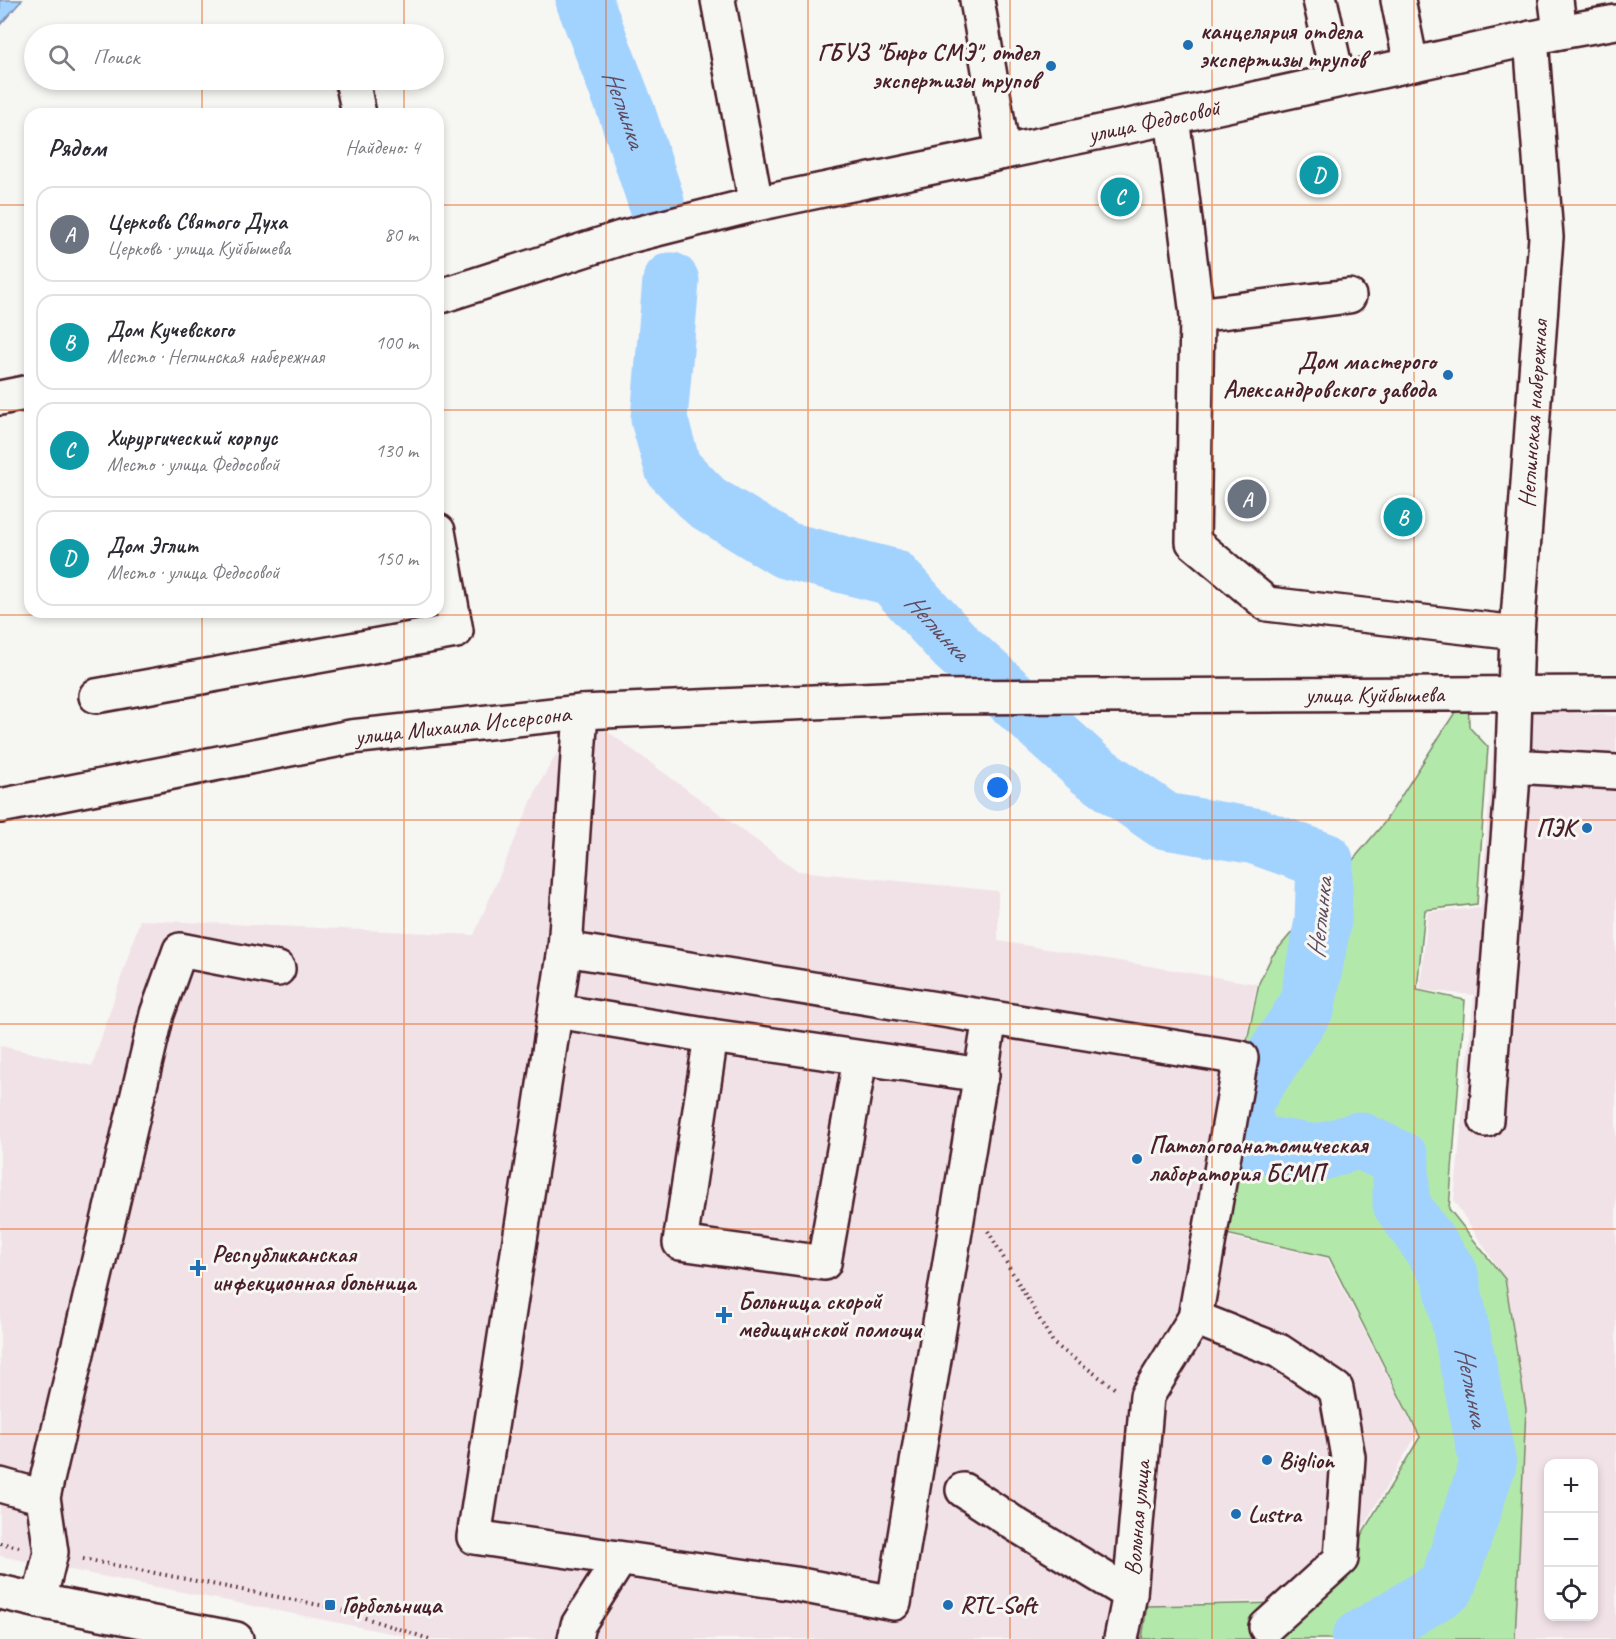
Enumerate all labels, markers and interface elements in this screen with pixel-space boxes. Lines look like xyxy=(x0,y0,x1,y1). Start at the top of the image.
place label: канцелярия отдела экспертизы трупов xyxy=(1200,16,1372,74)
search box xyxy=(24,24,444,90)
place label: ГБУЗ "Бюро СМЭ", отдел экспертизы трупов xyxy=(817,37,1044,95)
marker: канцелярия отдела экспертизы трупов xyxy=(1181,38,1195,52)
icon: search xyxy=(45,41,78,74)
text: Поиск xyxy=(93,43,139,71)
marker: ГБУЗ "Бюро СМЭ", отдел экспертизы трупов xyxy=(1044,59,1058,73)
water label: Неглинка xyxy=(595,65,654,155)
street label: улица Федосовой xyxy=(1083,92,1225,150)
text: Рядом xyxy=(48,131,106,164)
text: Найдено: 4 xyxy=(345,135,420,160)
pin: D xyxy=(1300,152,1338,198)
pin: C xyxy=(1100,174,1140,220)
text: Церковь Святого Духа xyxy=(107,208,287,236)
text: A xyxy=(64,222,75,247)
text: 80 m xyxy=(384,222,418,247)
text: Церковь · улица Куйбышева xyxy=(107,236,290,261)
text: Дом Кучевского xyxy=(107,316,234,344)
street label: Неглинская набережная xyxy=(1511,317,1555,508)
text: B xyxy=(64,330,75,355)
text: 100 m xyxy=(375,330,418,355)
text: Место · Неглинская набережная xyxy=(107,344,324,369)
place label: Дом мастерого Александровского завода xyxy=(1223,346,1439,405)
marker: Дом мастерого Александровского завода xyxy=(1441,368,1455,382)
text: Хирургический корпус xyxy=(107,424,277,452)
text: C xyxy=(65,438,74,463)
text: 130 m xyxy=(375,438,418,463)
text: Место · улица Федосовой xyxy=(107,452,279,477)
pin: A xyxy=(1228,476,1266,522)
pin: B xyxy=(1384,494,1422,540)
text: Дом Эглит xyxy=(107,532,197,560)
text: D xyxy=(64,546,75,571)
text: 150 m xyxy=(375,546,418,571)
text: Место · улица Федосовой xyxy=(107,560,279,585)
water label: Неглинка xyxy=(898,586,979,670)
street label: улица Куйбышева xyxy=(1303,679,1446,710)
street label: улица Михаила Иссерсона xyxy=(351,698,573,752)
your location xyxy=(983,773,1012,802)
place label: ПЭК xyxy=(1536,813,1580,843)
marker: ПЭК xyxy=(1580,821,1594,835)
water label: Неглинка xyxy=(1299,873,1340,960)
place label: Патологоанатомическая лаборатория БСМП xyxy=(1149,1130,1369,1188)
marker: Патологоанатомическая лаборатория БСМП xyxy=(1130,1152,1144,1166)
place label: Республиканская инфекционная больница xyxy=(212,1239,418,1297)
marker: Республиканская инфекционная больница xyxy=(189,1259,207,1277)
place label: Больница скорой медицинской помощи xyxy=(738,1286,923,1344)
marker: Больница скорой медицинской помощи xyxy=(715,1306,733,1324)
water label: Неглинка xyxy=(1448,1344,1497,1433)
place label: Biglion xyxy=(1279,1445,1336,1475)
marker: Biglion xyxy=(1260,1453,1274,1467)
street label: Вольная улица xyxy=(1117,1457,1157,1577)
map controls xyxy=(1544,1459,1598,1621)
button: + xyxy=(1544,1459,1598,1513)
place label: Lustra xyxy=(1248,1499,1303,1529)
marker: Lustra xyxy=(1229,1507,1243,1521)
button: − xyxy=(1544,1513,1598,1567)
button: locate xyxy=(1544,1567,1598,1621)
place label: Горбольница xyxy=(342,1590,444,1620)
place label: RTL-Soft xyxy=(960,1590,1039,1620)
marker: Горбольница xyxy=(323,1598,337,1612)
marker: RTL-Soft xyxy=(941,1598,955,1612)

